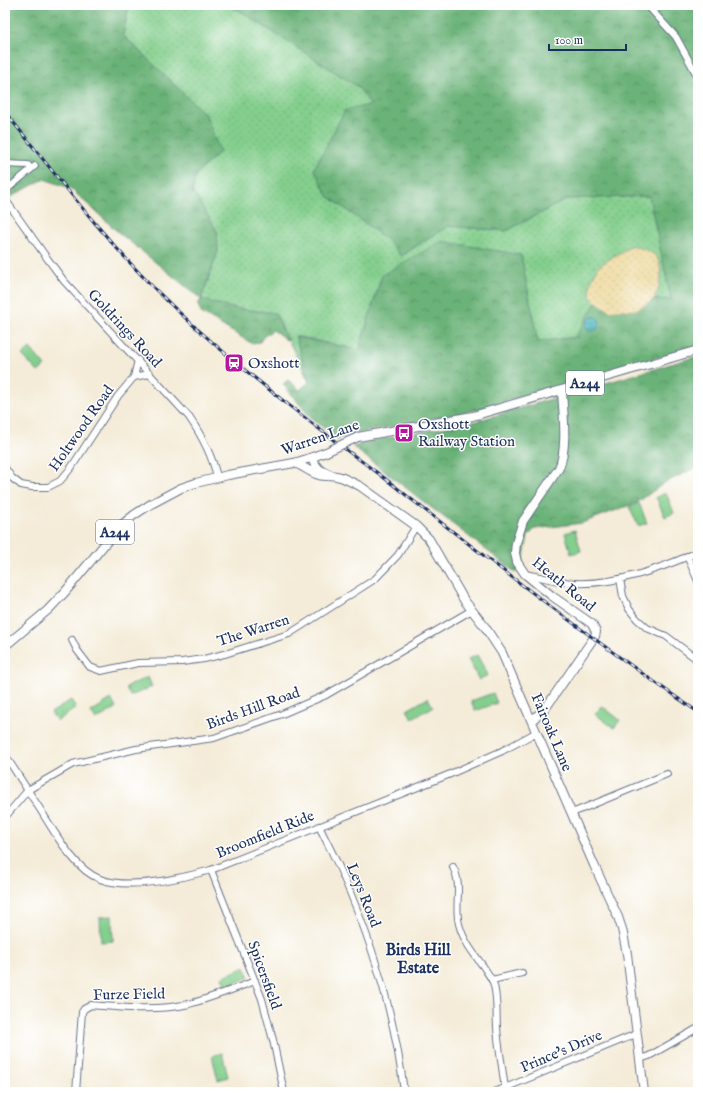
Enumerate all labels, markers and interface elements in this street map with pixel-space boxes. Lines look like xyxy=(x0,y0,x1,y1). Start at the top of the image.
scale bar xyxy=(549,26,626,52)
text: 100 m xyxy=(555,33,583,48)
street label: Goldrings Road xyxy=(84,285,166,372)
station icon: Oxshott xyxy=(223,352,245,374)
place label: Oxshott xyxy=(248,354,299,373)
road number: A244 xyxy=(566,371,604,395)
street label: Holtwood Road xyxy=(45,381,119,475)
street label: Warren Lane xyxy=(279,415,362,460)
place label: Oxshott Railway Station xyxy=(418,415,515,451)
bus stop icon: Oxshott Railway Station xyxy=(393,422,415,444)
road number: A244 xyxy=(96,520,134,544)
street label: Heath Road xyxy=(528,553,600,616)
street label: The Warren xyxy=(215,610,292,651)
street label: Birds Hill Road xyxy=(204,682,304,734)
street label: Fairoak Lane xyxy=(527,690,577,774)
street label: Broomfield Ride xyxy=(213,806,317,863)
street label: Leys Road xyxy=(342,860,385,931)
street label: Spicersfield xyxy=(243,938,286,1013)
district label: Birds Hill Estate xyxy=(385,941,451,979)
street label: Furze Field xyxy=(93,984,166,1005)
street label: Prince's Drive xyxy=(517,1026,605,1077)

